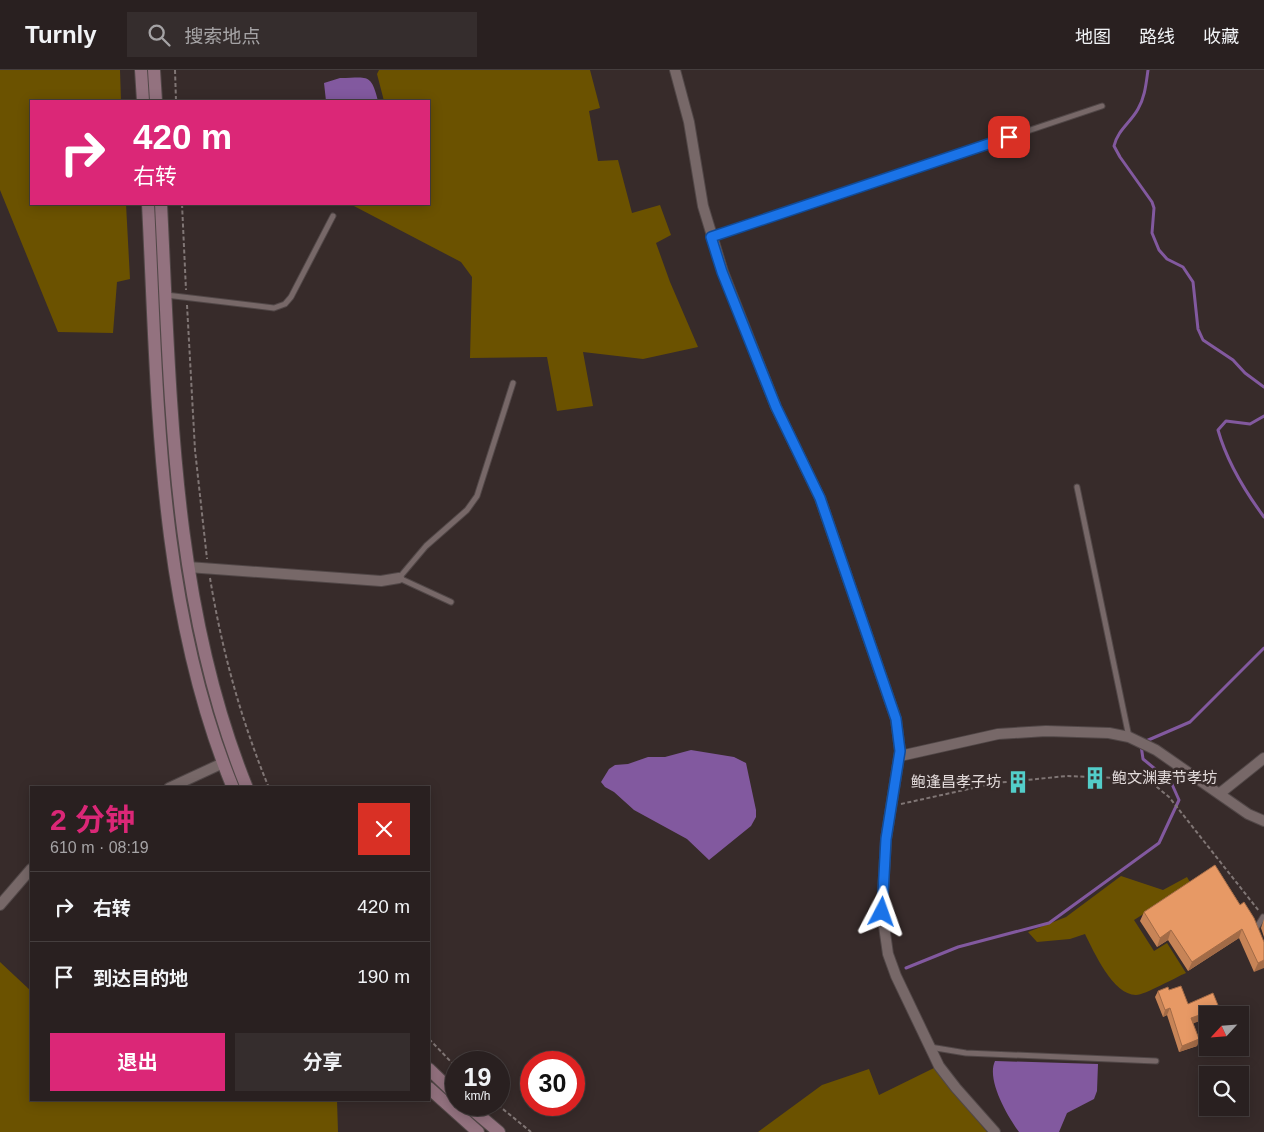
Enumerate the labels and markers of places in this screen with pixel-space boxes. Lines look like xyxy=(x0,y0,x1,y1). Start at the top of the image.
pin xyxy=(988,116,1030,158)
building icon: 鲍文渊妻节孝坊 xyxy=(1082,765,1108,791)
building icon: 鲍逢昌孝子坊 xyxy=(1005,769,1031,795)
place label: 鲍文渊妻节孝坊 xyxy=(1112,769,1217,786)
place label: 鲍逢昌孝子坊 xyxy=(911,773,1001,790)

